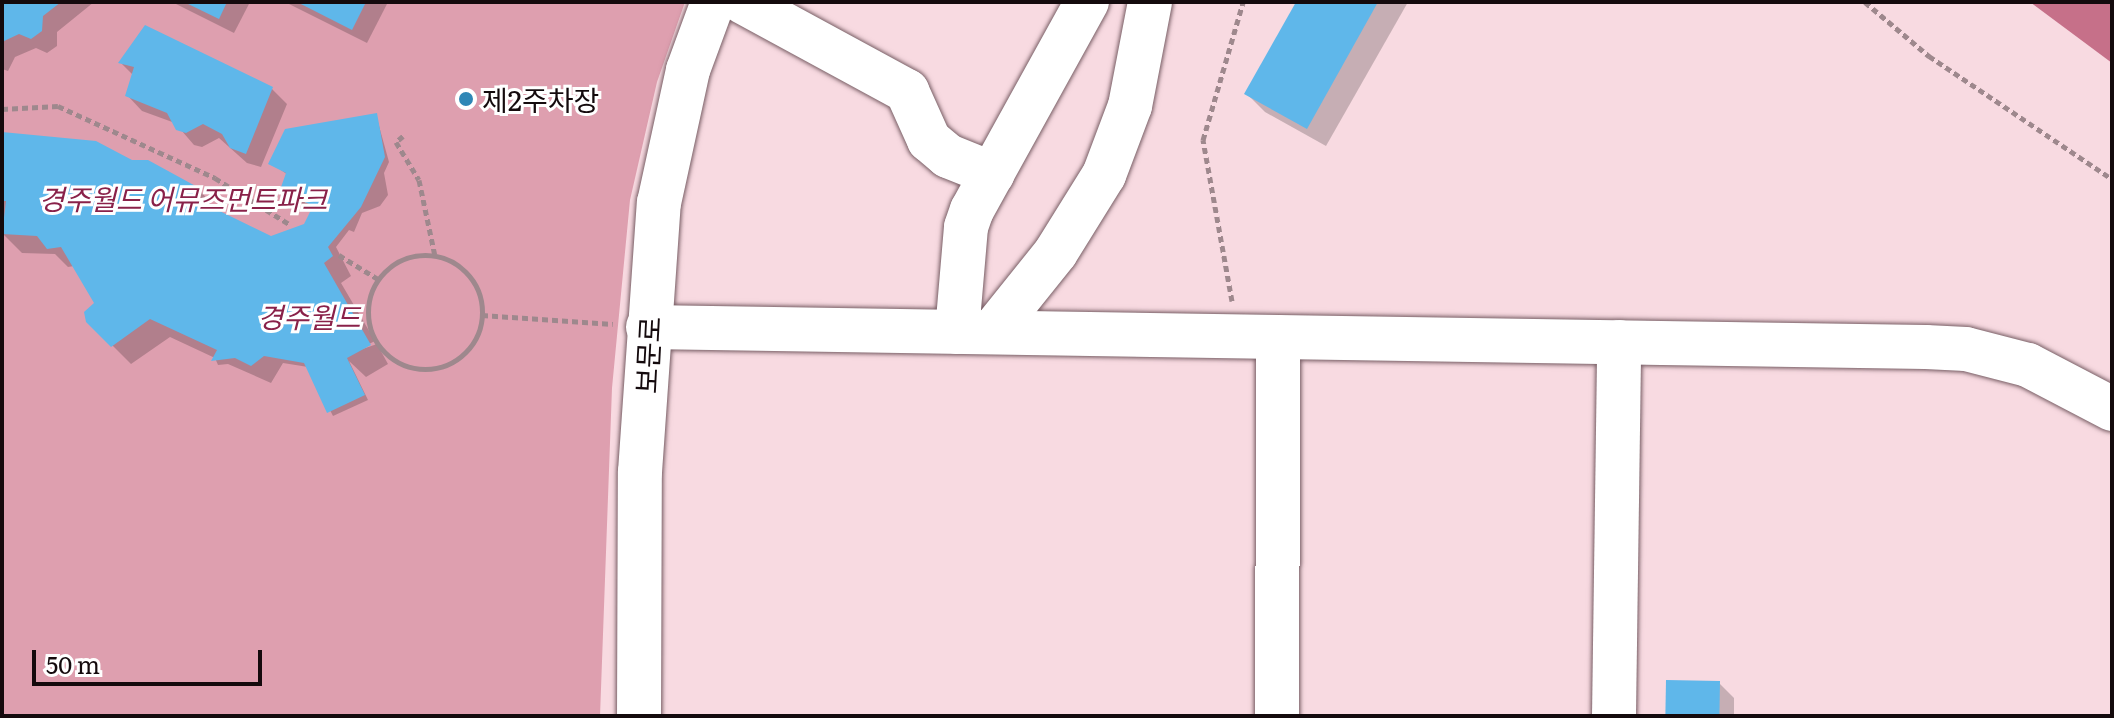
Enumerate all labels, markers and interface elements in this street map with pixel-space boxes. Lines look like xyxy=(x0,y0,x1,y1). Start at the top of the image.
place label: 제2주차장 xyxy=(482,82,599,116)
marker: 제2주차장 xyxy=(457,90,475,108)
park label: 경주월드 어뮤즈먼트파크 xyxy=(39,181,327,215)
park label: 경주월드 xyxy=(257,299,361,333)
street label: 보문로 xyxy=(628,316,666,394)
scale bar xyxy=(36,634,266,684)
text: 50 m xyxy=(46,646,100,681)

